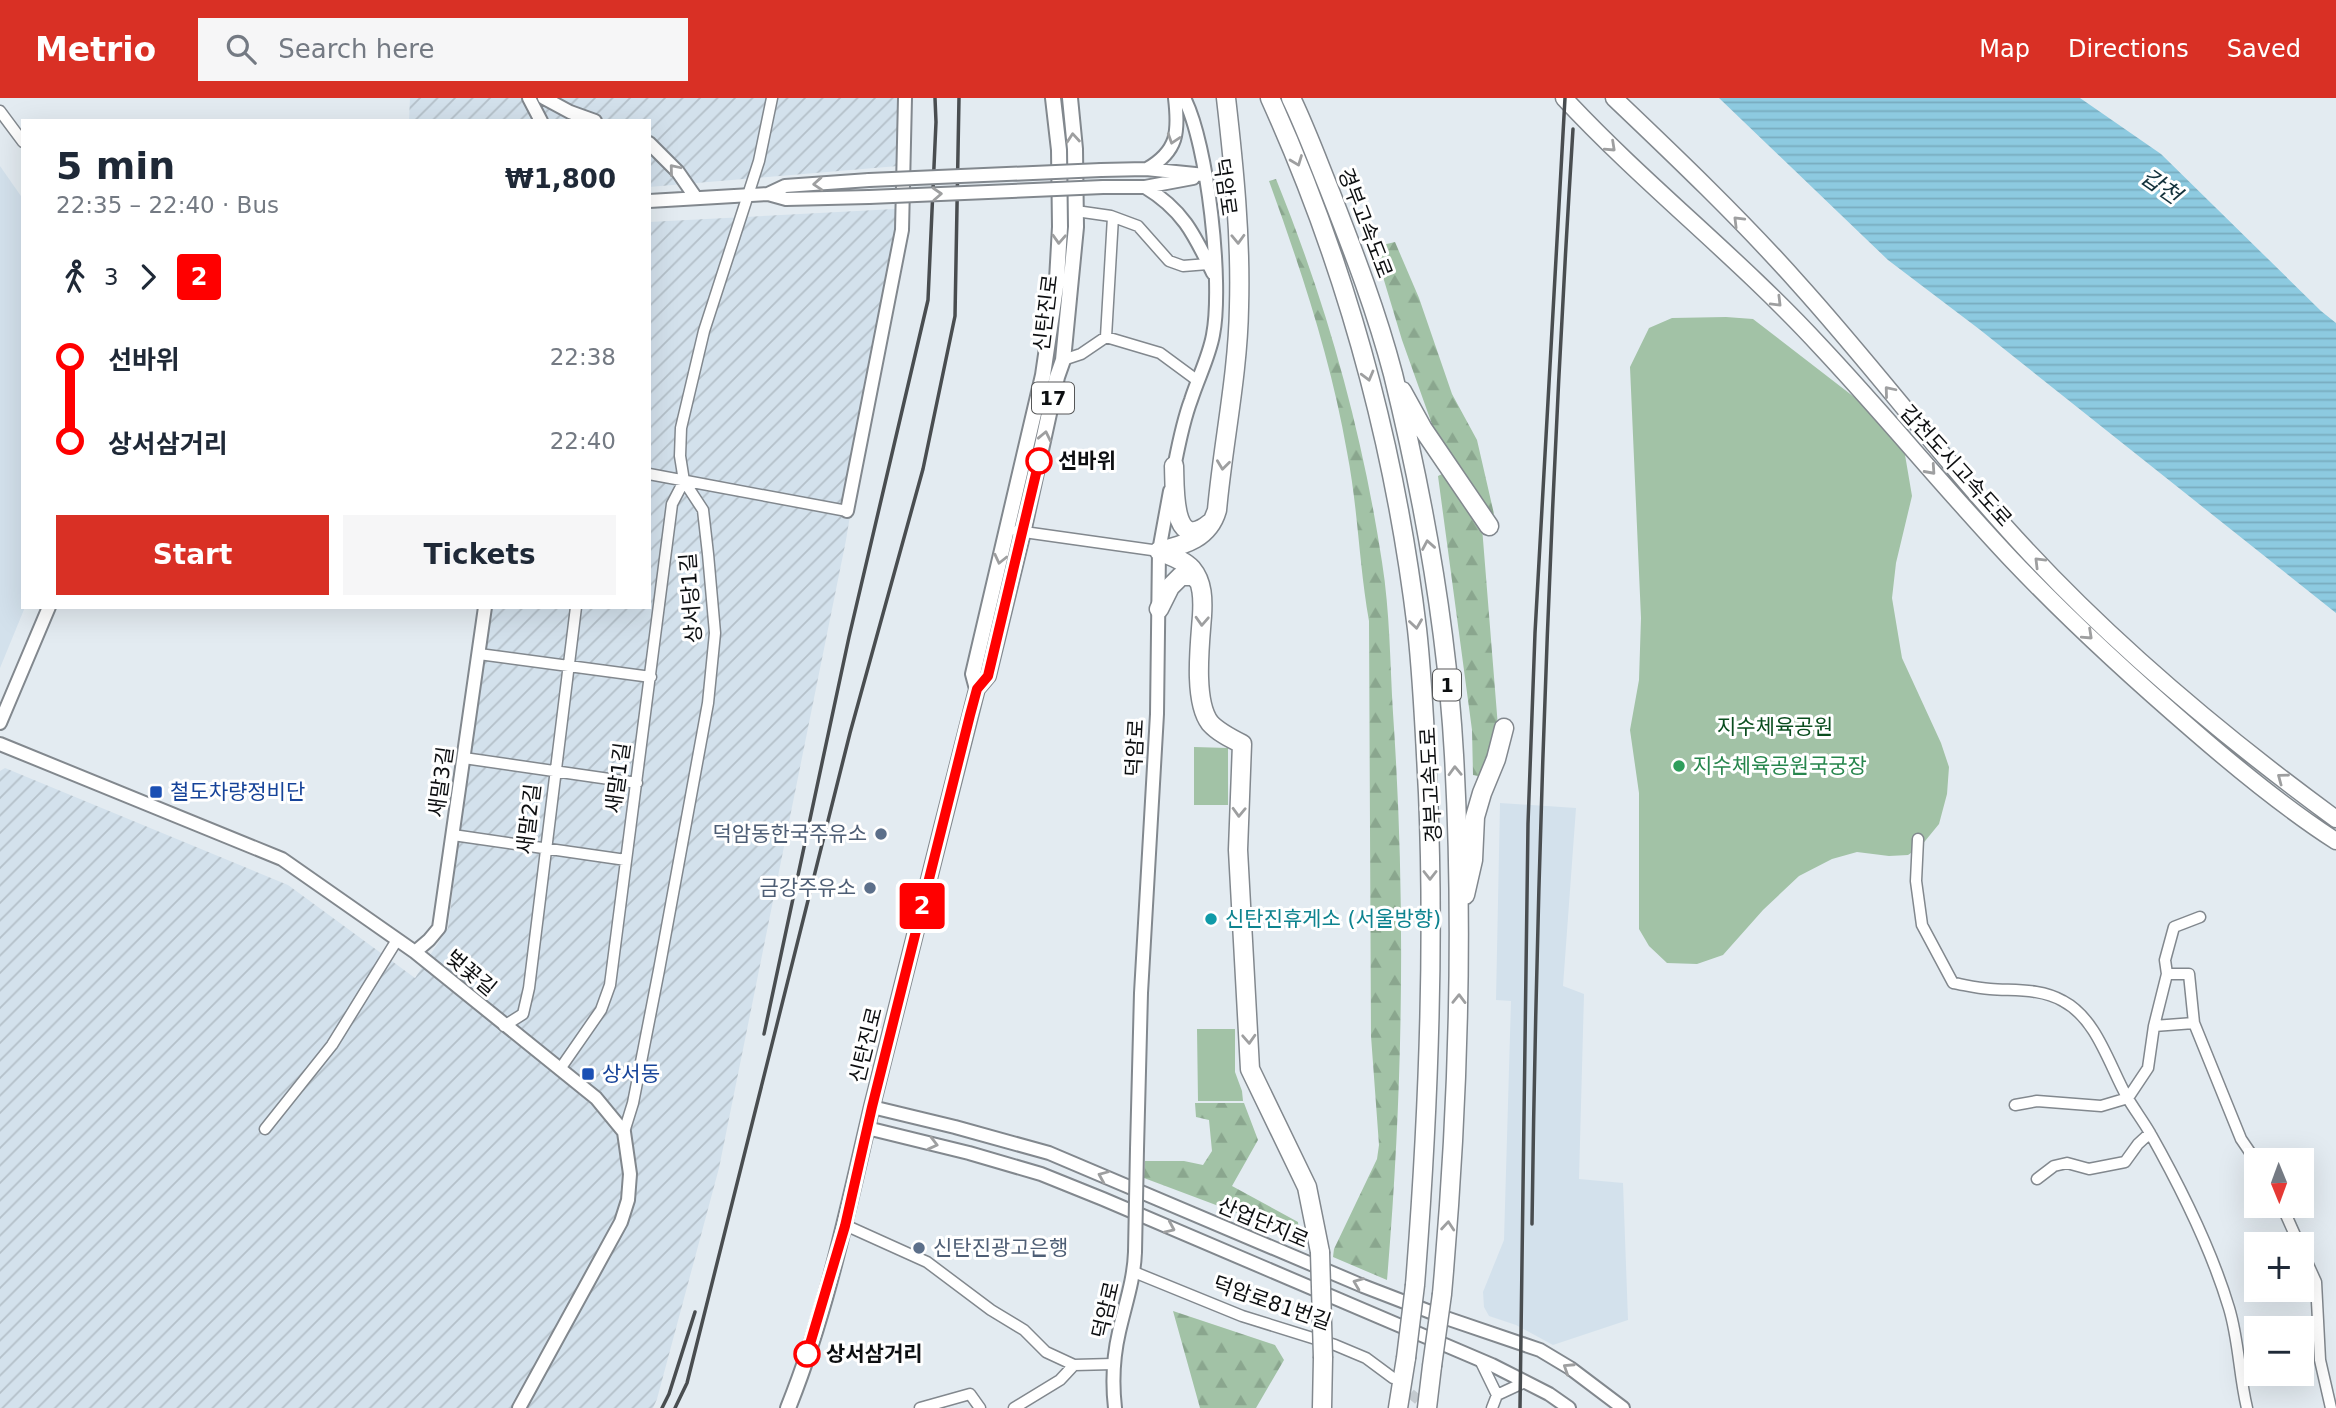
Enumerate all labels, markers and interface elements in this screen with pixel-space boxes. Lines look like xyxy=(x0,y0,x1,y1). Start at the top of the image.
search box xyxy=(198,18,688,81)
text: Metrio xyxy=(35,30,156,69)
icon: search xyxy=(222,30,260,68)
text: Search here xyxy=(278,34,434,64)
text: Map xyxy=(1979,35,2030,63)
text: Directions xyxy=(2068,35,2189,63)
text: Saved xyxy=(2227,35,2301,63)
one-way arrow xyxy=(1066,132,1081,143)
one-way arrow xyxy=(1167,133,1181,145)
one-way arrow xyxy=(1603,139,1616,152)
text: 5 min xyxy=(56,144,175,188)
one-way arrow xyxy=(1288,154,1302,166)
street label: 덕암로 xyxy=(1209,157,1241,217)
water label: 갑천 xyxy=(2136,163,2188,210)
text: ₩1,800 xyxy=(505,164,616,194)
one-way arrow xyxy=(670,164,682,177)
street label: 경부고속도로 xyxy=(1333,165,1397,281)
one-way arrow xyxy=(812,176,823,191)
one-way arrow xyxy=(932,187,943,202)
text: 22:35 – 22:40 · Bus xyxy=(56,192,279,218)
one-way arrow xyxy=(1733,216,1746,229)
one-way arrow xyxy=(1230,233,1245,244)
one-way arrow xyxy=(1052,234,1067,245)
icon: walk xyxy=(56,258,94,296)
icon: forward xyxy=(129,258,167,296)
text: 2 xyxy=(191,263,207,291)
text: 3 xyxy=(104,264,119,290)
street label: 신탄진로 xyxy=(1029,273,1063,353)
one-way arrow xyxy=(1769,294,1782,307)
text: 22:38 xyxy=(550,344,616,370)
text: 선바위 xyxy=(108,345,180,375)
one-way arrow xyxy=(1360,370,1374,382)
road number: 17 xyxy=(1032,382,1074,414)
one-way arrow xyxy=(1885,386,1897,399)
street label: 갑천도시고속도로 xyxy=(1895,401,2017,531)
text: 22:40 xyxy=(550,428,616,454)
text: 상서삼거리 xyxy=(108,429,228,459)
one-way arrow xyxy=(1036,430,1051,442)
marker: 선바위 xyxy=(1026,448,1052,474)
place label: 선바위 xyxy=(1058,449,1116,473)
one-way arrow xyxy=(1215,459,1230,471)
one-way arrow xyxy=(1923,462,1935,475)
button: Start xyxy=(56,515,329,595)
button: Tickets xyxy=(343,515,616,595)
one-way arrow xyxy=(1421,539,1436,551)
street label: 상서당1길 xyxy=(676,552,706,644)
one-way arrow xyxy=(994,553,1008,565)
one-way arrow xyxy=(2034,557,2047,570)
one-way arrow xyxy=(1194,616,1209,627)
one-way arrow xyxy=(1408,618,1423,630)
one-way arrow xyxy=(2079,627,2092,639)
road number: 1 xyxy=(1433,670,1461,700)
park label: 지수체육공원 xyxy=(1717,715,1833,739)
street label: 덕암로 xyxy=(1121,718,1149,778)
street label: 경부고속도로 xyxy=(1416,726,1446,844)
street label: 새말1길 xyxy=(601,741,635,815)
street label: 새말3길 xyxy=(424,745,458,819)
place label: 지수체육공원국궁장 xyxy=(1693,754,1867,778)
marker: 지수체육공원국궁장 xyxy=(1671,758,1687,774)
one-way arrow xyxy=(1447,765,1462,776)
one-way arrow xyxy=(2277,774,2289,786)
place label: 철도차량정비단 xyxy=(170,780,305,804)
street label: 새말2길 xyxy=(513,782,545,856)
marker: 철도차량정비단 xyxy=(148,784,164,800)
one-way arrow xyxy=(1232,807,1247,818)
place label: 덕암동한국주유소 xyxy=(712,822,867,846)
marker: 덕암동한국주유소 xyxy=(873,826,889,842)
one-way arrow xyxy=(1422,870,1438,881)
place label: 금강주유소 xyxy=(759,876,856,900)
marker: 금강주유소 xyxy=(862,880,878,896)
line badge: 2 xyxy=(899,883,945,929)
text: 2 xyxy=(914,892,930,920)
place label: 신탄진휴게소 (서울방향) xyxy=(1225,907,1441,931)
marker: 신탄진휴게소 (서울방향) xyxy=(1203,911,1219,927)
street label: 벚꽃길 xyxy=(441,945,501,1001)
one-way arrow xyxy=(1451,993,1467,1003)
street label: 신탄진로 xyxy=(845,1005,887,1085)
one-way arrow xyxy=(1241,1034,1256,1045)
place label: 상서동 xyxy=(602,1062,660,1086)
marker: 상서동 xyxy=(580,1066,596,1082)
one-way arrow xyxy=(927,1136,939,1150)
north arrow xyxy=(2244,1148,2314,1218)
map controls xyxy=(2244,1148,2314,1386)
one-way arrow xyxy=(1098,1170,1110,1184)
street label: 산업단지로 xyxy=(1214,1193,1312,1253)
one-way arrow xyxy=(1163,1220,1176,1234)
one-way arrow xyxy=(1440,1220,1455,1231)
button: + xyxy=(2244,1232,2314,1302)
place label: 신탄진광고은행 xyxy=(933,1236,1068,1260)
marker: 신탄진광고은행 xyxy=(911,1240,927,1256)
street label: 덕암로81번길 xyxy=(1210,1272,1334,1334)
one-way arrow xyxy=(1352,1278,1364,1292)
street label: 덕암로 xyxy=(1088,1279,1124,1341)
button: − xyxy=(2244,1316,2314,1386)
marker: 상서삼거리 xyxy=(794,1341,820,1367)
place label: 상서삼거리 xyxy=(826,1342,923,1366)
one-way arrow xyxy=(1563,1363,1576,1376)

